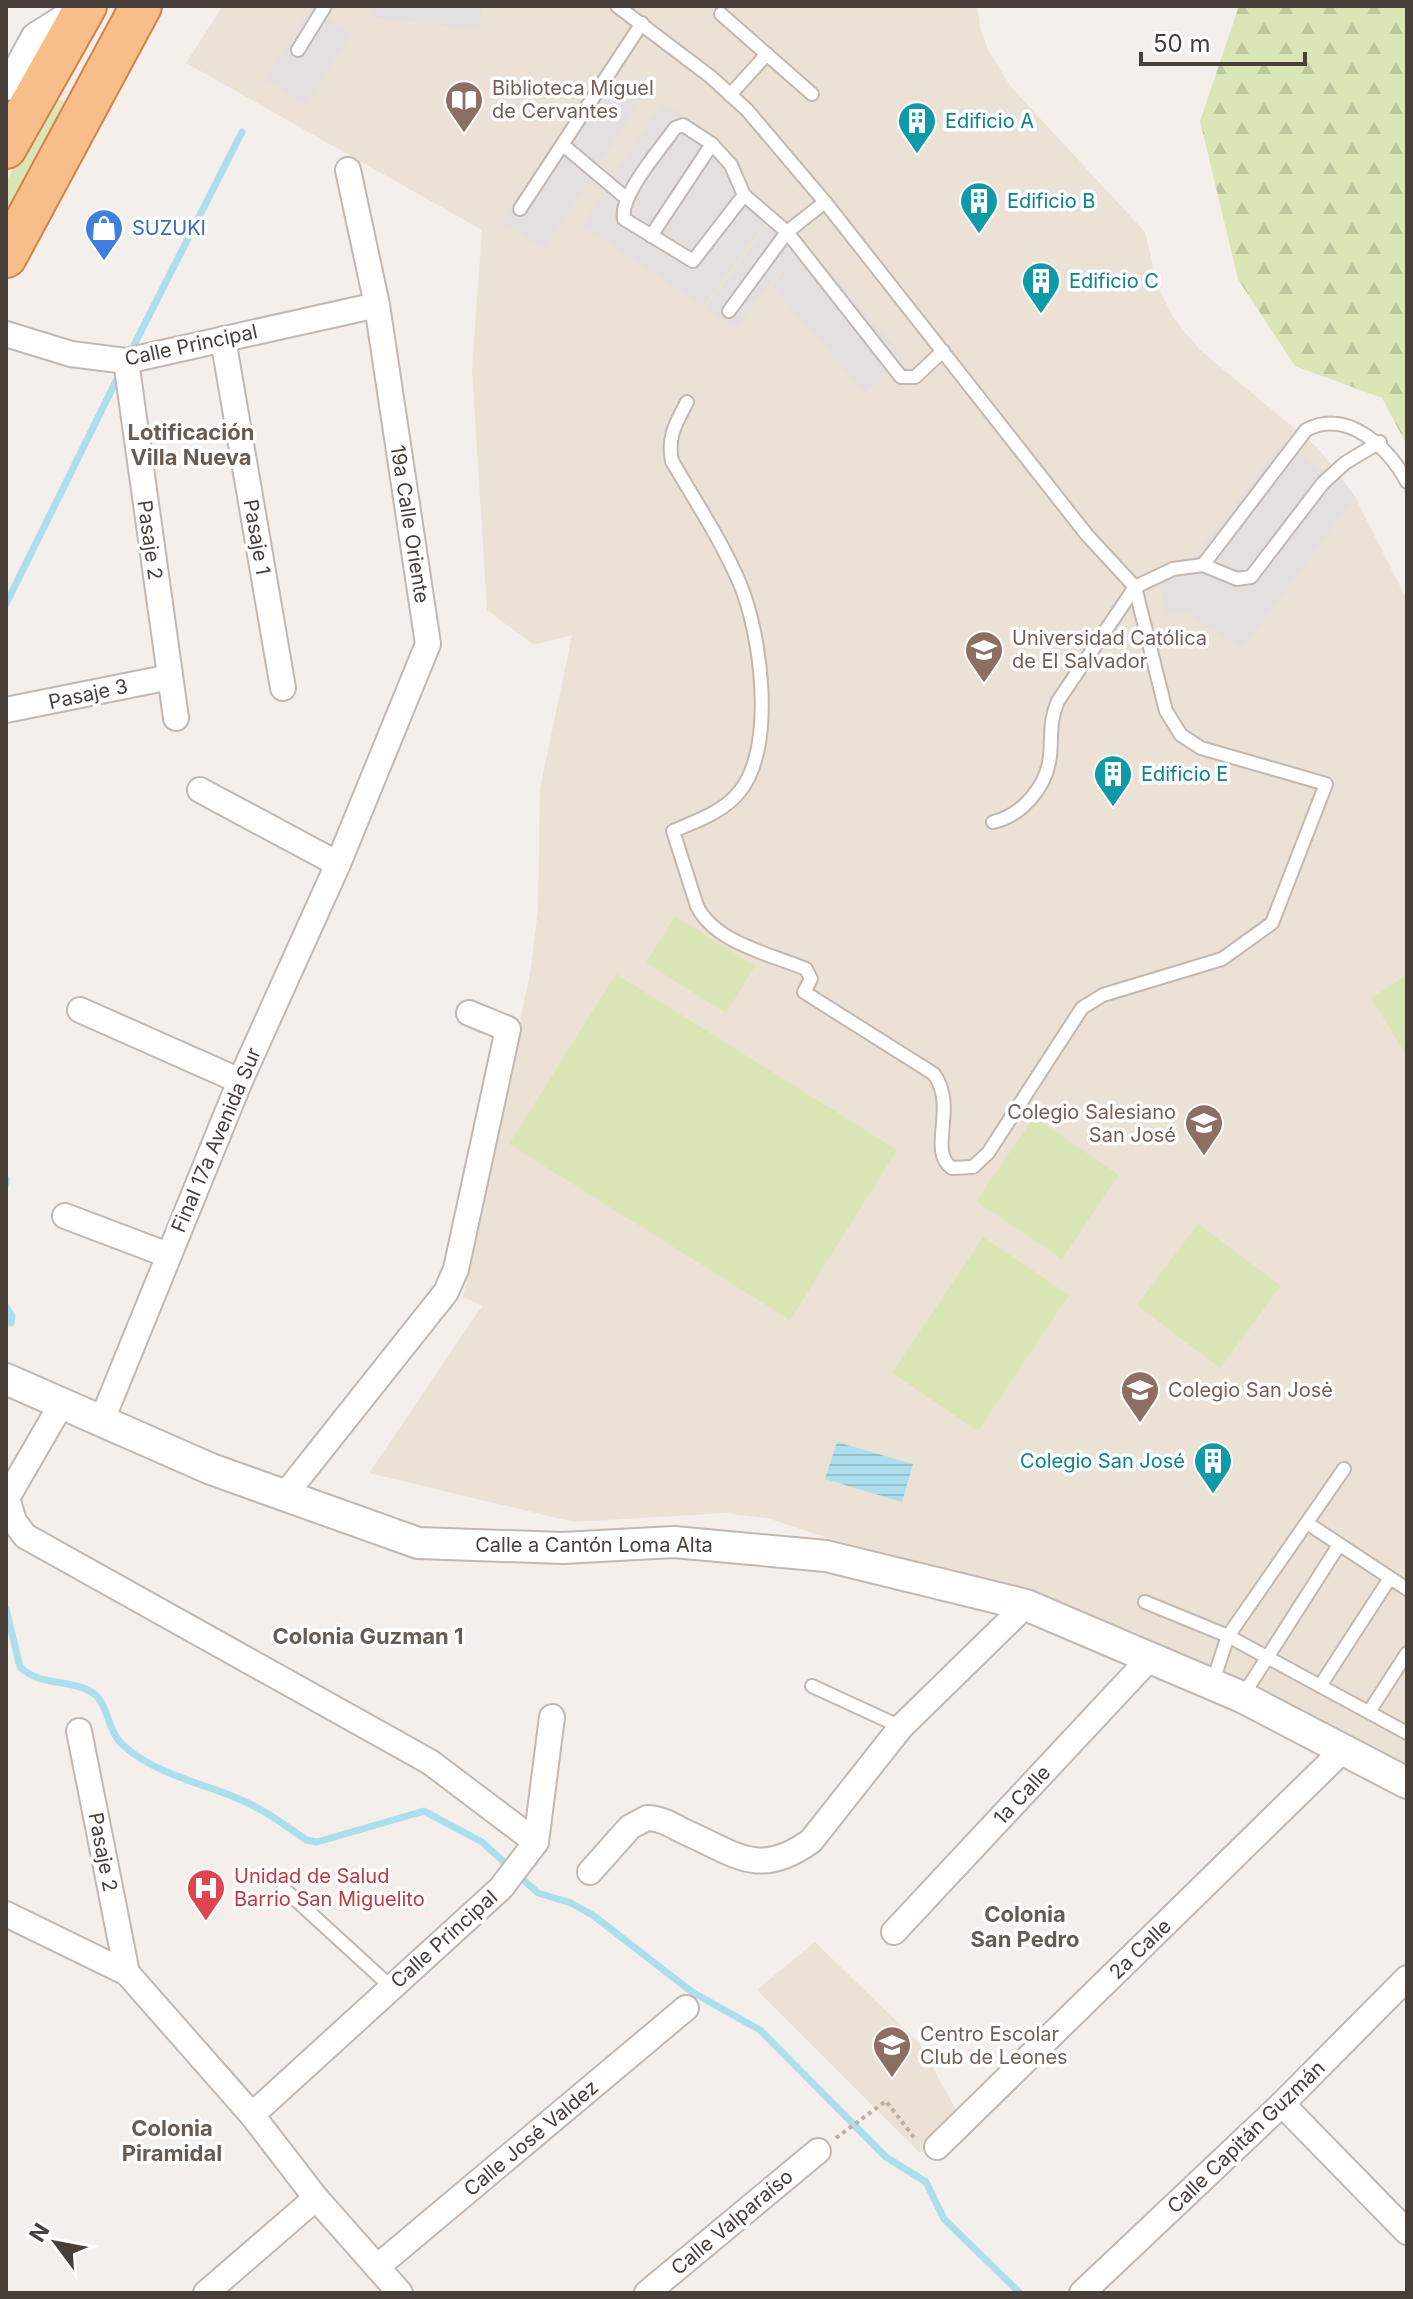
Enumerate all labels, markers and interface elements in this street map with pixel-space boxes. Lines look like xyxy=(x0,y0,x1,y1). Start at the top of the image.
scale bar xyxy=(1141,16,1305,66)
text: 50 m xyxy=(1153,29,1211,58)
place label: Biblioteca Miguel de Cervantes xyxy=(492,76,654,123)
library icon: Biblioteca Miguel de Cervantes xyxy=(443,79,485,134)
building icon: Edificio A xyxy=(896,100,938,155)
place label: Edificio A xyxy=(945,109,1034,133)
building icon: Edificio B xyxy=(958,180,1000,235)
place label: Edificio B xyxy=(1007,189,1095,213)
shop icon: SUZUKI xyxy=(83,207,125,262)
place label: SUZUKI xyxy=(132,216,206,240)
building icon: Edificio C xyxy=(1020,260,1062,315)
place label: Edificio C xyxy=(1069,269,1159,293)
street label: Calle Principal xyxy=(123,319,259,371)
district label: Lotificación Villa Nueva xyxy=(128,419,254,470)
street label: 19a Calle Oriente xyxy=(386,443,434,605)
street label: Pasaje 1 xyxy=(239,497,275,577)
street label: Pasaje 2 xyxy=(133,499,167,581)
place label: Universidad Católica de El Salvador xyxy=(1012,626,1207,673)
school or university icon: Universidad Católica de El Salvador xyxy=(963,629,1005,684)
street label: Pasaje 3 xyxy=(46,674,130,714)
building icon: Edificio E xyxy=(1092,753,1134,808)
place label: Edificio E xyxy=(1141,762,1228,786)
street label: Final 17a Avenida Sur xyxy=(166,1044,266,1236)
place label: Colegio Salesiano San José xyxy=(1007,1100,1176,1147)
school or university icon: Colegio Salesiano San José xyxy=(1183,1102,1225,1157)
school or university icon: Colegio San Josė xyxy=(1119,1369,1161,1424)
place label: Colegio San Josė xyxy=(1168,1378,1333,1402)
building icon: Colegio San José xyxy=(1192,1440,1234,1495)
place label: Colegio San José xyxy=(1020,1449,1185,1473)
street label: Calle a Cantón Loma Alta xyxy=(475,1533,713,1557)
district label: Colonia Guzman 1 xyxy=(273,1623,463,1649)
street label: 1a Calle xyxy=(989,1760,1055,1830)
street label: Pasaje 2 xyxy=(84,1810,122,1894)
place label: Unidad de Salud Barrio San Miguelito xyxy=(234,1864,425,1911)
hospital icon: Unidad de Salud Barrio San Miguelito xyxy=(185,1867,227,1922)
street label: Calle Principal xyxy=(386,1885,502,1993)
district label: Colonia San Pedro xyxy=(970,1901,1080,1952)
street label: 2a Calle xyxy=(1104,1914,1176,1984)
place label: Centro Escolar Club de Leones xyxy=(920,2022,1068,2069)
school or university icon: Centro Escolar Club de Leones xyxy=(871,2024,913,2079)
street label: Calle Capitán Guzmán xyxy=(1162,2056,1330,2218)
street label: Calle José Valdez xyxy=(459,2075,603,2201)
district label: Colonia Piramidal xyxy=(122,2115,222,2166)
street label: Calle Valparaíso xyxy=(666,2164,798,2280)
north arrow xyxy=(16,2203,96,2283)
text: N xyxy=(24,2218,55,2246)

